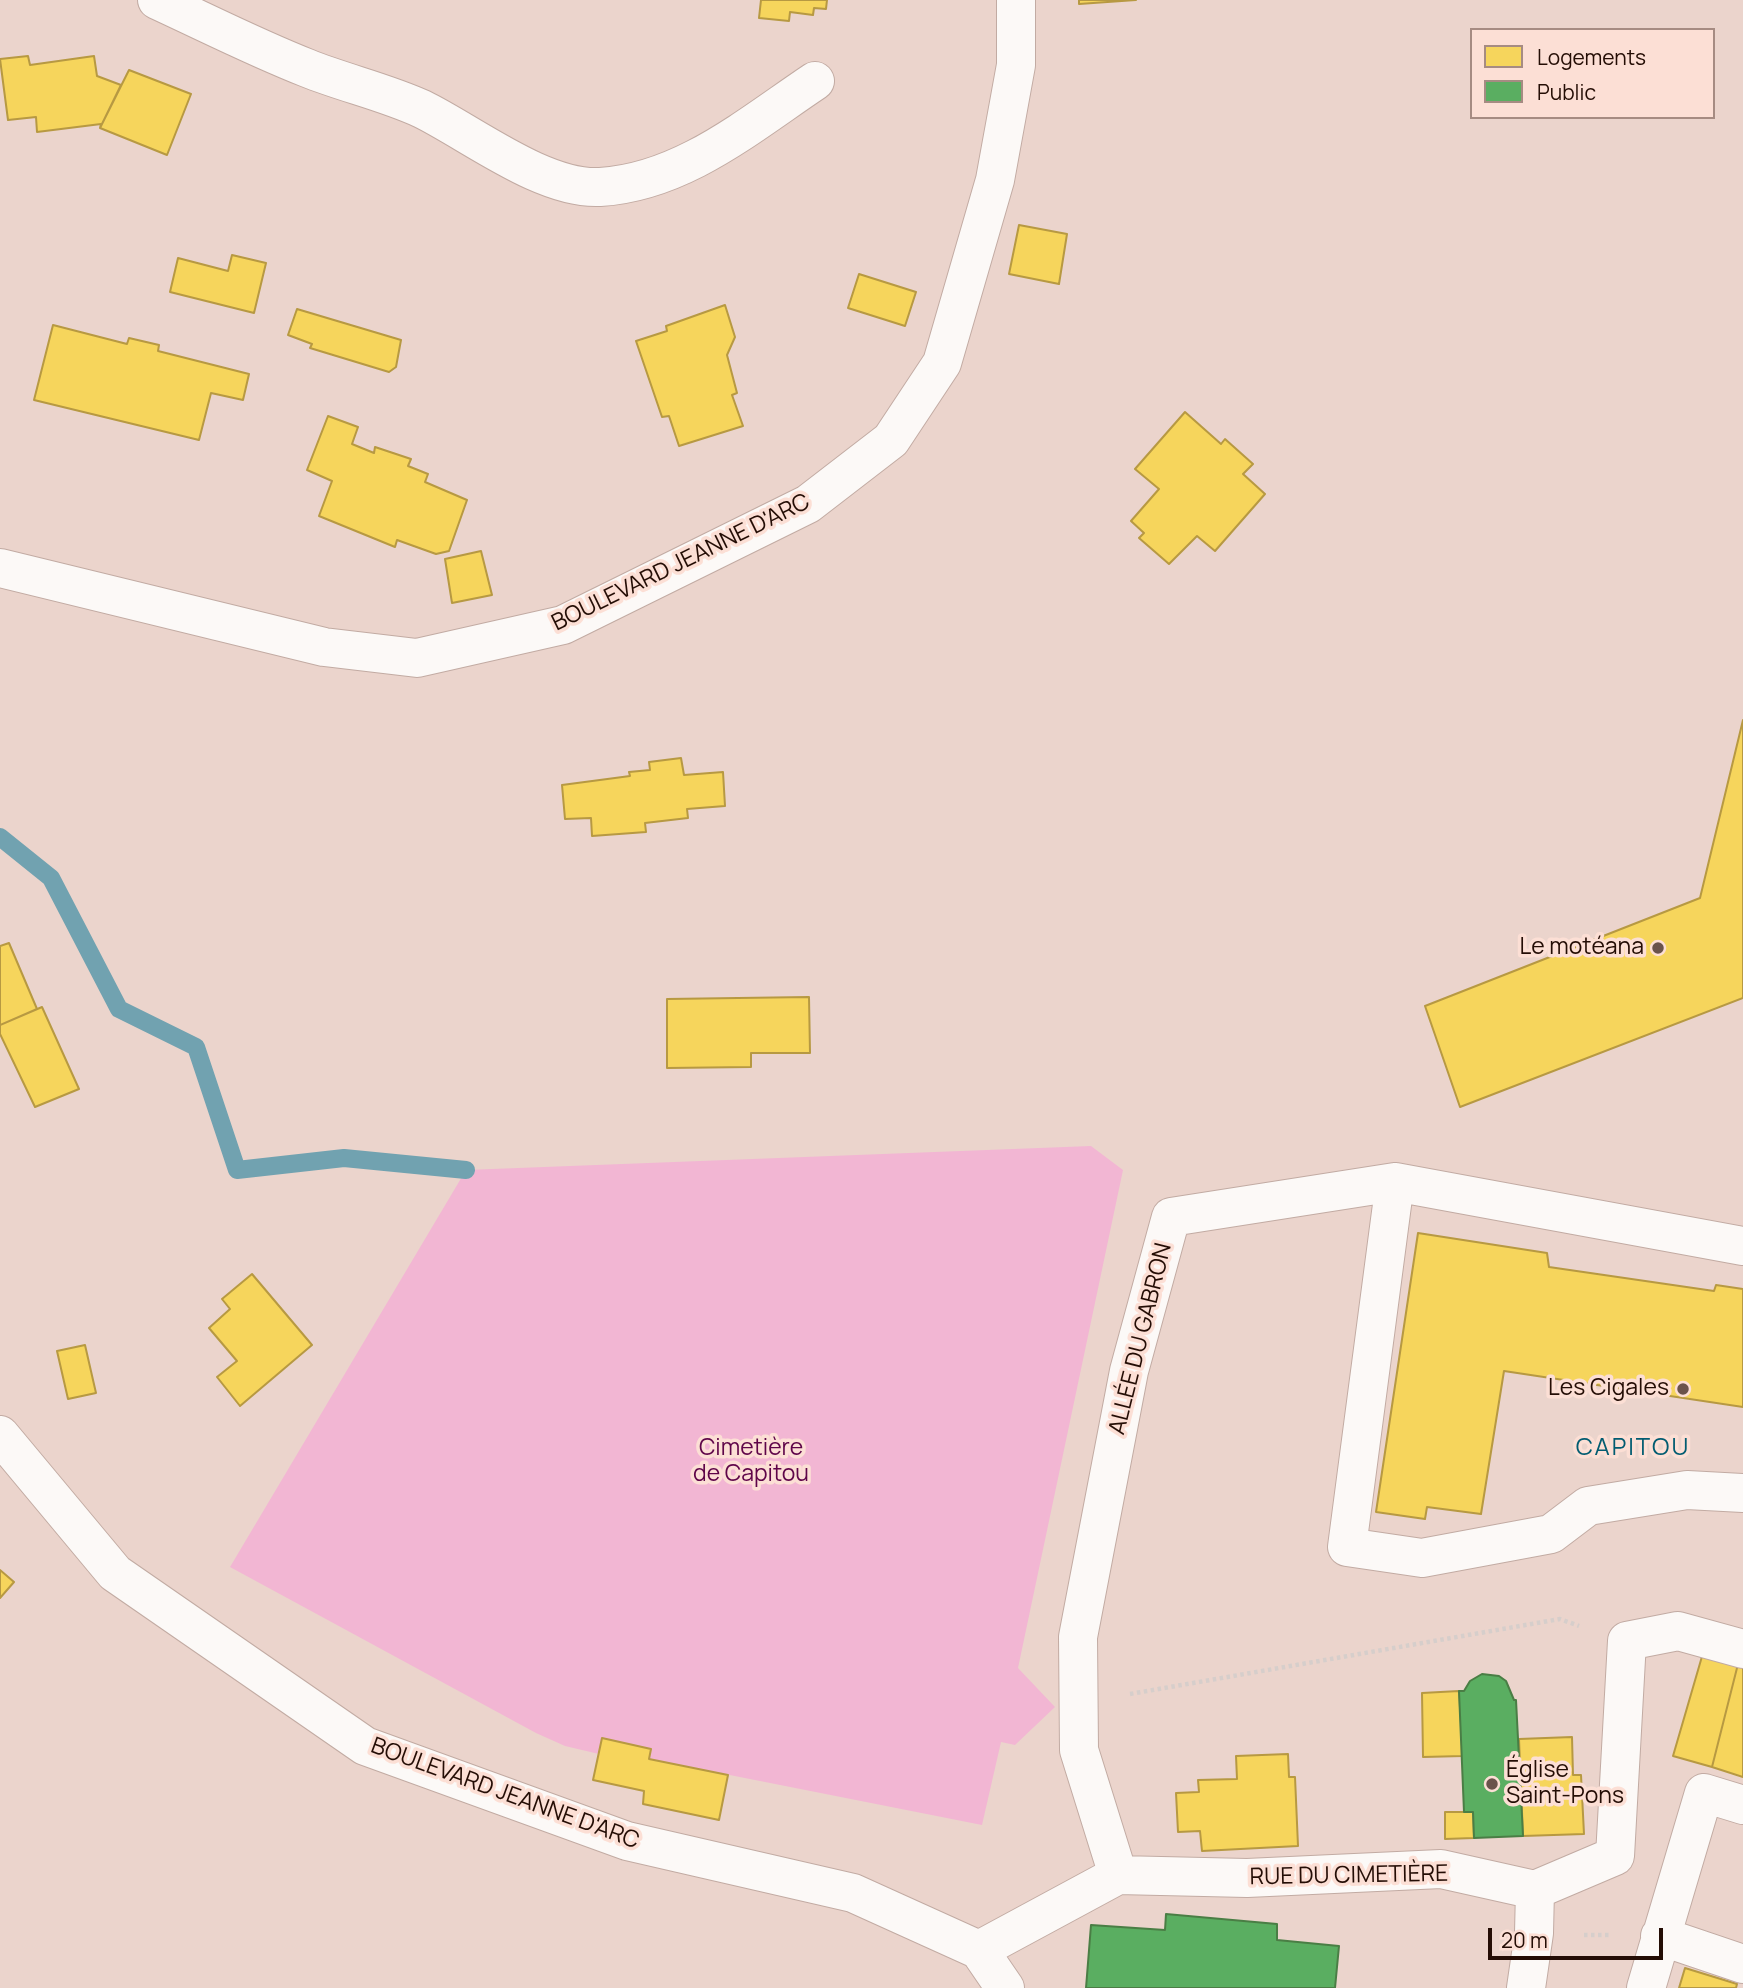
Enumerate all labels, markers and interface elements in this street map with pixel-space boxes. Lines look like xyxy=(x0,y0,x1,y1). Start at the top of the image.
legend xyxy=(1470,28,1715,119)
text: Logements xyxy=(1537,43,1646,71)
text: Public xyxy=(1537,78,1596,106)
street label: BOULEVARD JEANNE D'ARC xyxy=(548,488,814,638)
place label: Le motéana xyxy=(1520,934,1644,962)
marker: Le motéana xyxy=(1650,940,1666,956)
street label: ALLÉE DU GABRON xyxy=(1104,1240,1178,1438)
place label: Les Cigales xyxy=(1548,1375,1669,1403)
marker: Les Cigales xyxy=(1675,1381,1691,1397)
district label: CAPITOU xyxy=(1577,1434,1689,1462)
park label: Cimetière de Capitou xyxy=(693,1435,809,1489)
street label: BOULEVARD JEANNE D'ARC xyxy=(367,1733,643,1855)
place label: Église Saint-Pons xyxy=(1506,1757,1624,1811)
marker: Église Saint-Pons xyxy=(1484,1776,1500,1792)
street label: RUE DU CIMETIÈRE xyxy=(1249,1860,1449,1892)
scale bar xyxy=(1491,1914,1666,1958)
text: 20 m xyxy=(1501,1926,1548,1954)

